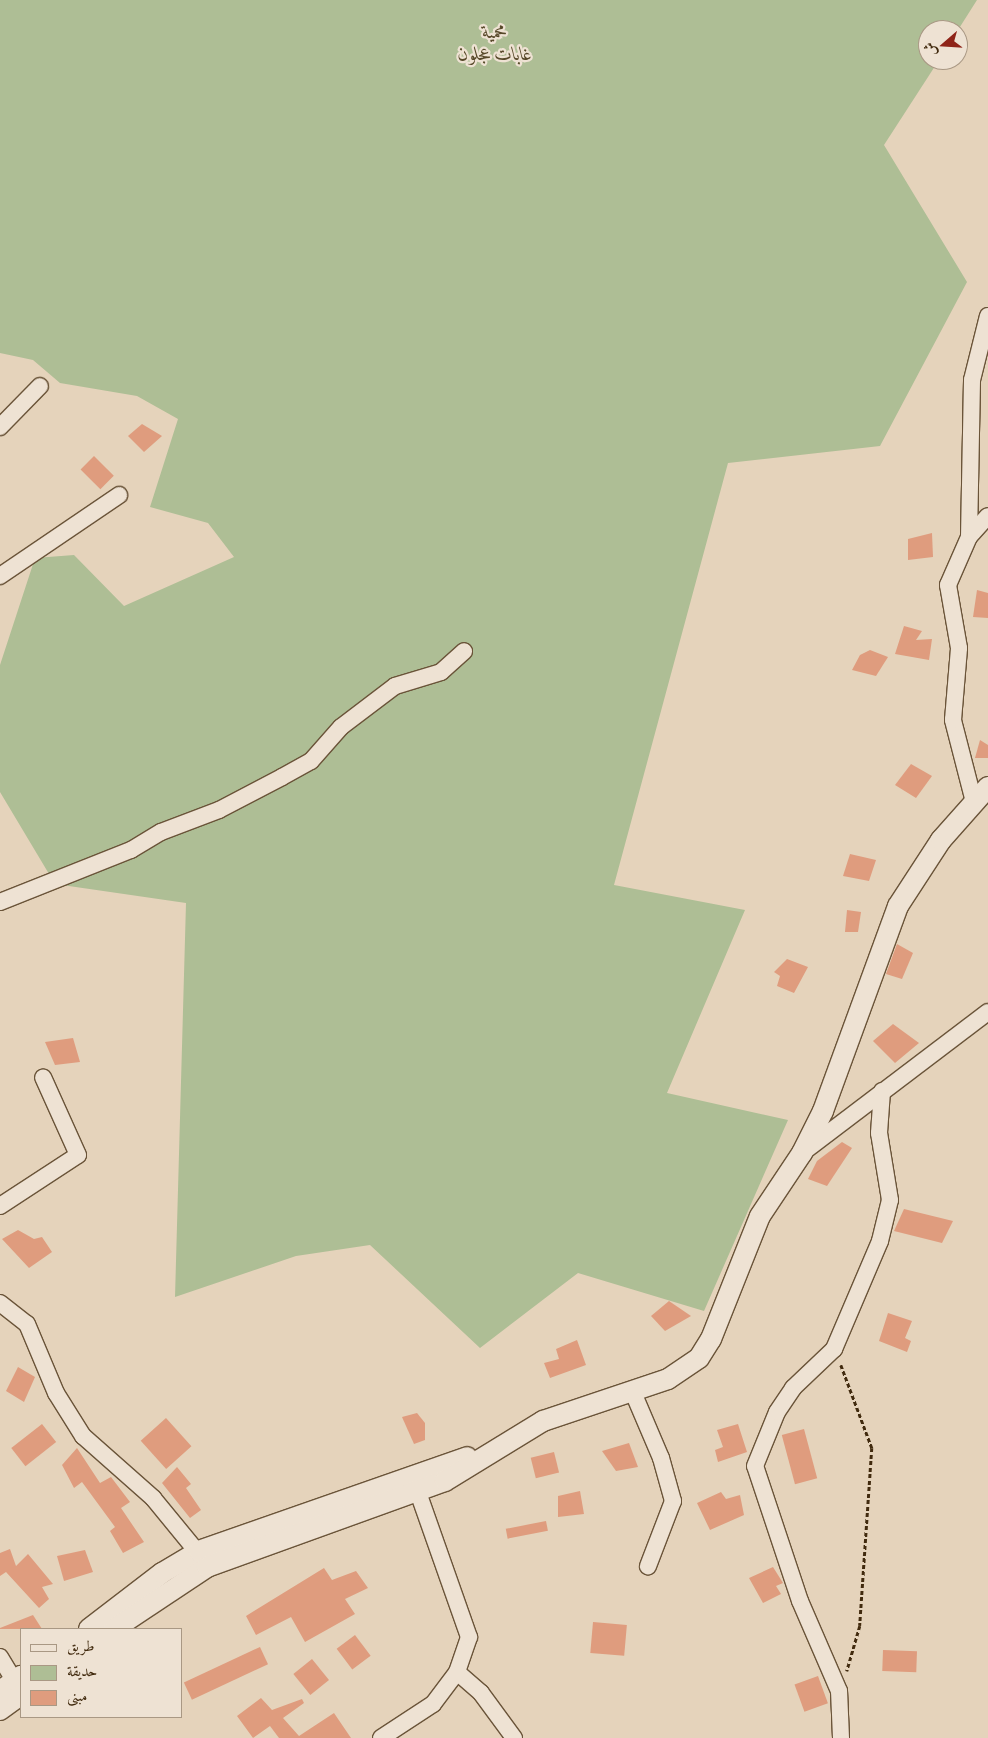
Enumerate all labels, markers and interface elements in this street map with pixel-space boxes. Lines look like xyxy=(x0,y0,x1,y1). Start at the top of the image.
north arrow xyxy=(918,20,968,70)
park label: محمية غابات عجلون xyxy=(458,21,532,65)
text: ش xyxy=(919,40,941,59)
legend xyxy=(20,1628,182,1718)
text: طريق xyxy=(67,1636,94,1655)
text: حديقة xyxy=(67,1661,97,1680)
text: مبنى xyxy=(67,1686,87,1705)

